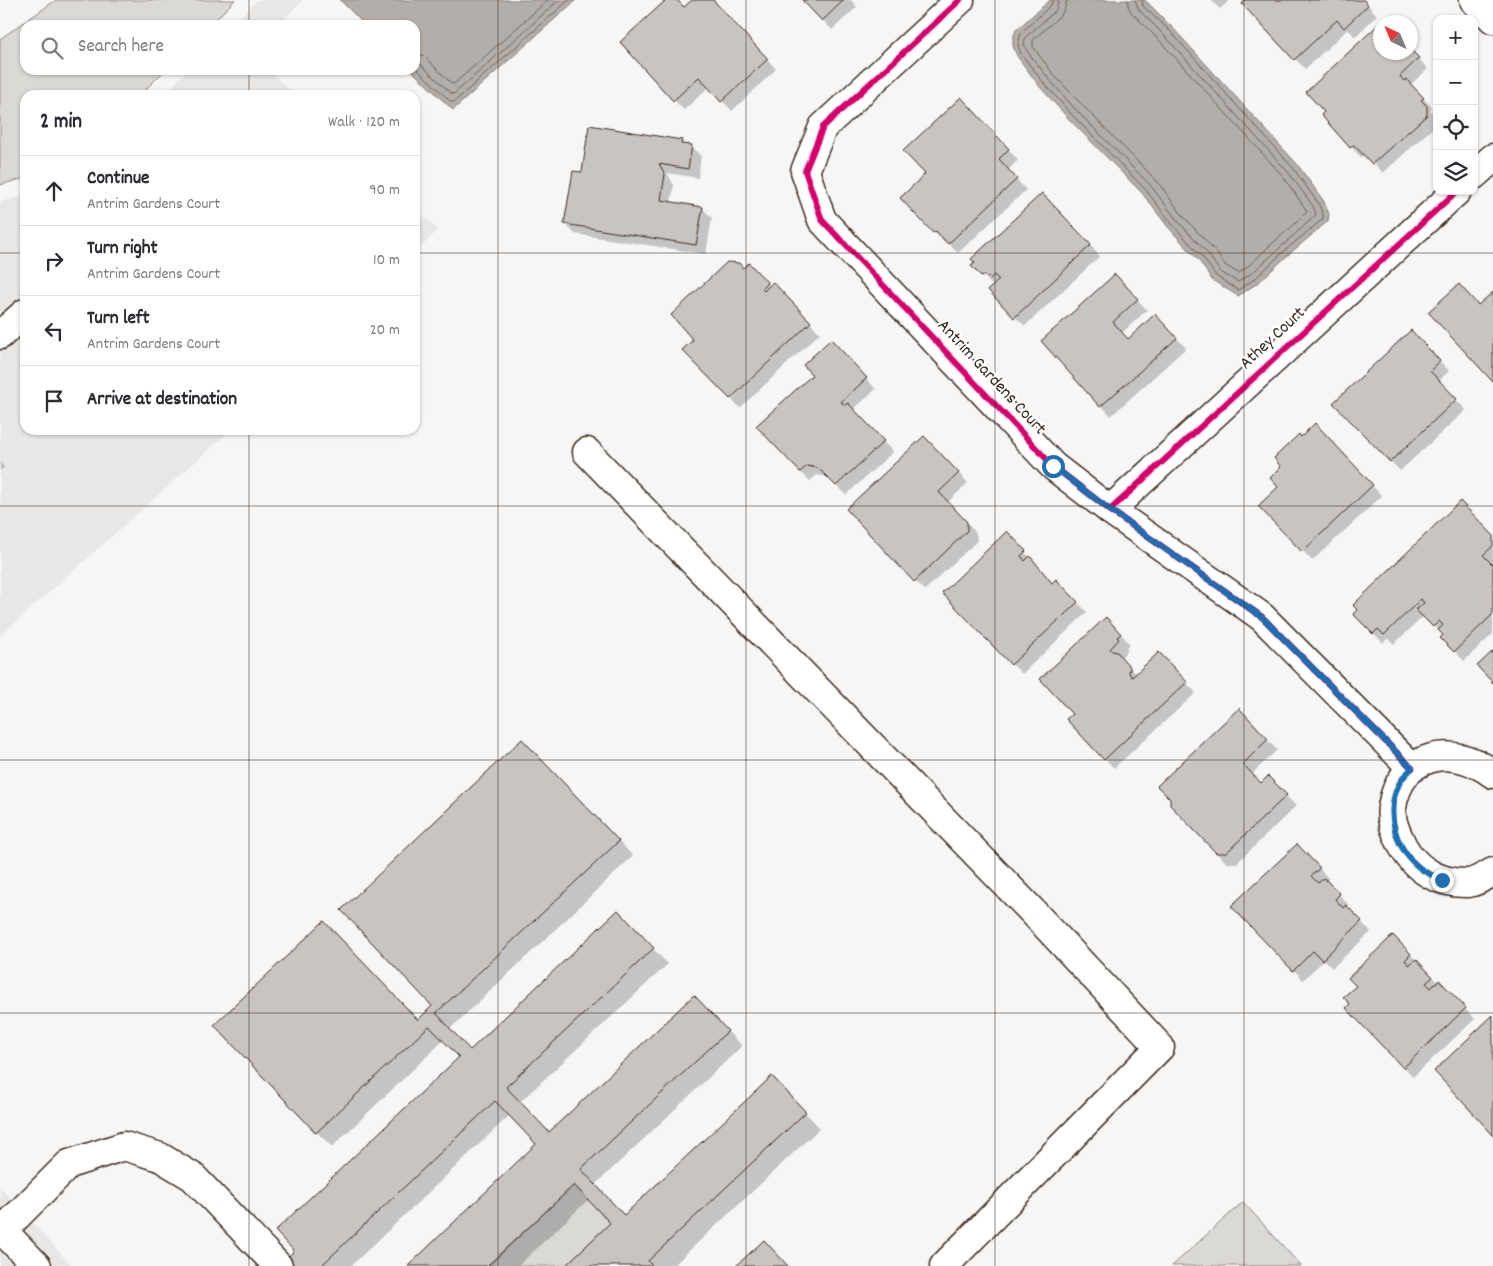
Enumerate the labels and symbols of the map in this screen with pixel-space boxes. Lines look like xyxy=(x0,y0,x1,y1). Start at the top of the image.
north arrow xyxy=(1373,15,1418,60)
street label: Athey Court xyxy=(1234,302,1312,376)
street label: Antrim Gardens Court xyxy=(931,315,1051,442)
route start xyxy=(1042,455,1065,478)
route end xyxy=(1431,869,1454,892)

